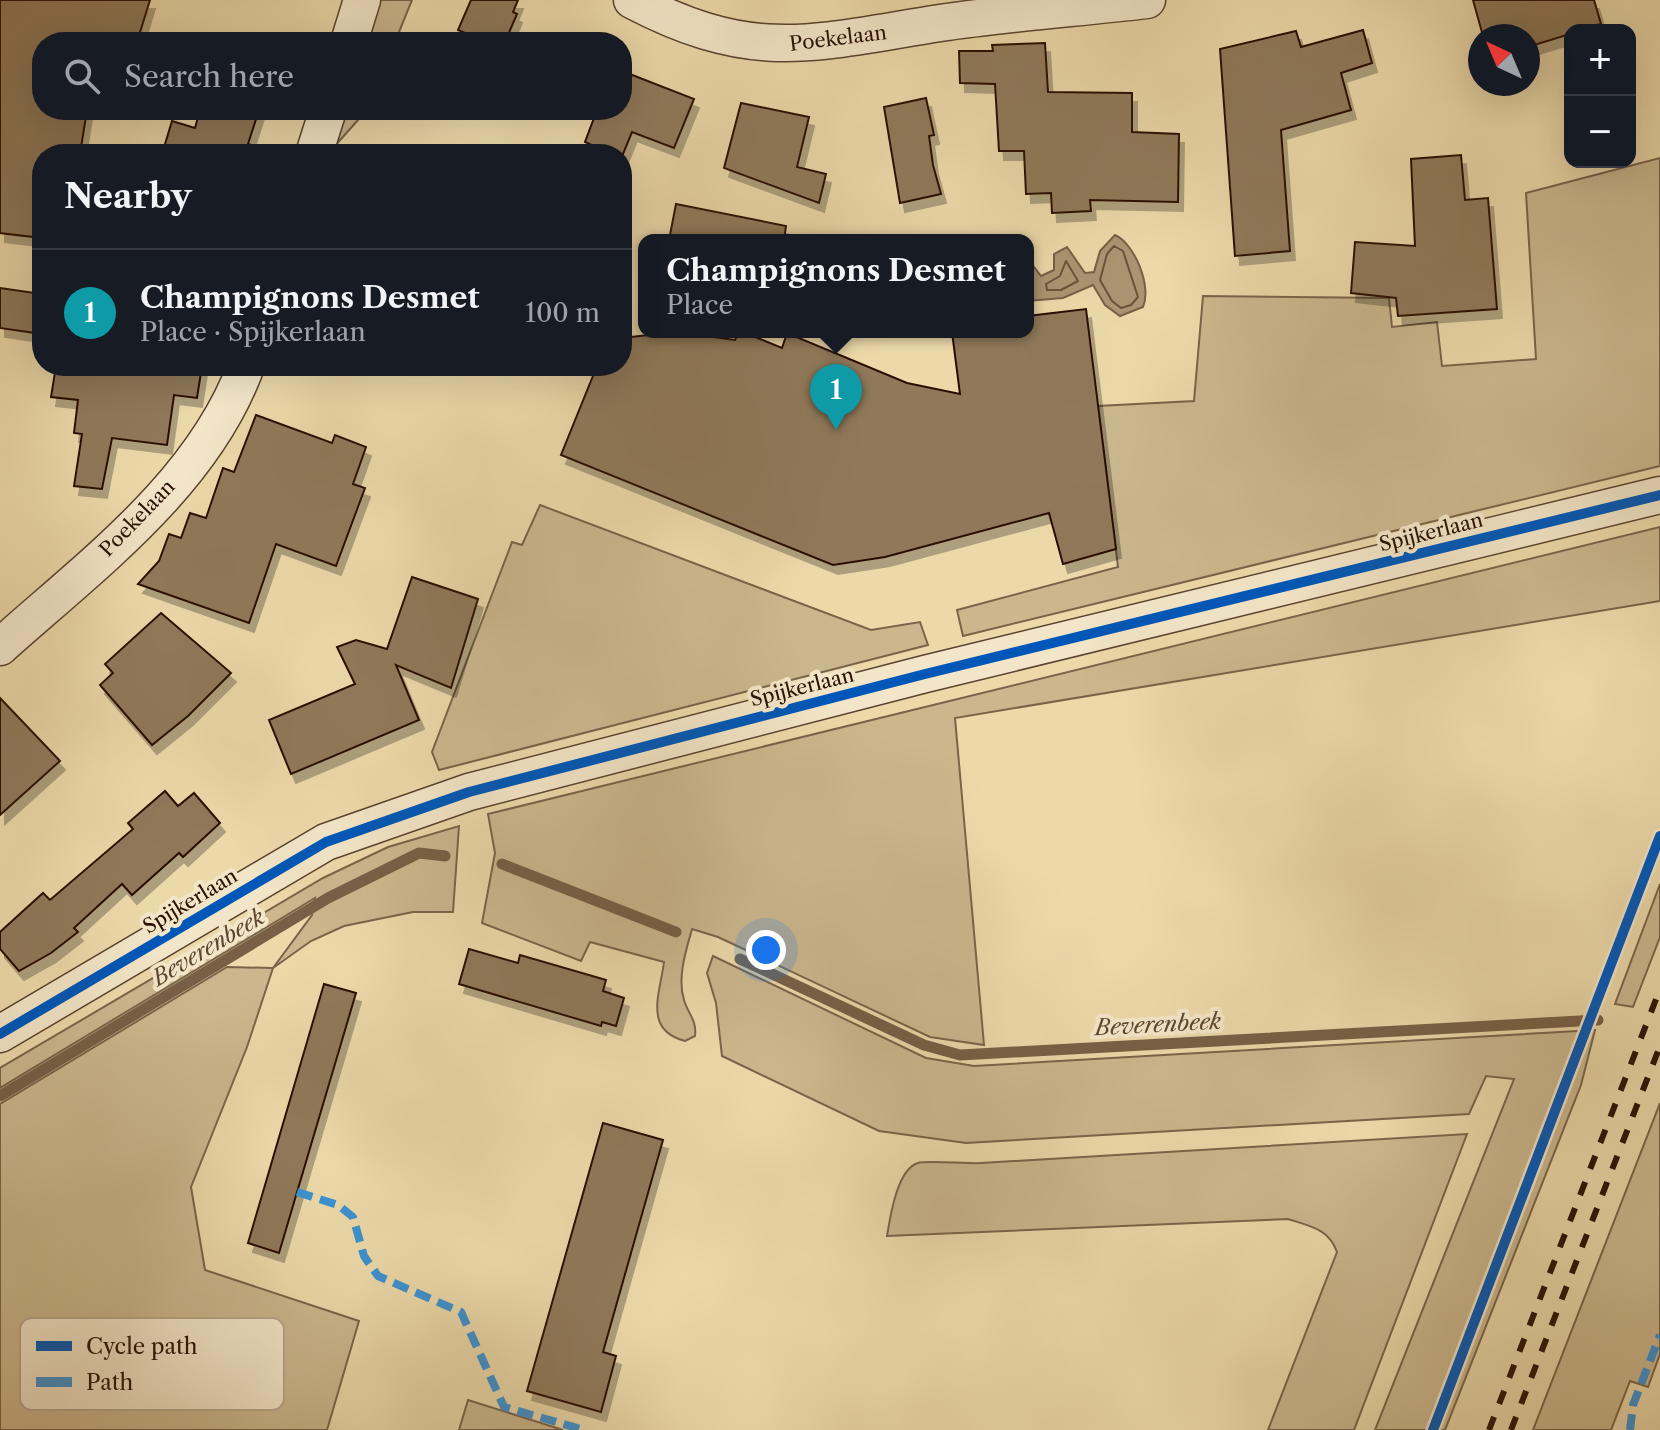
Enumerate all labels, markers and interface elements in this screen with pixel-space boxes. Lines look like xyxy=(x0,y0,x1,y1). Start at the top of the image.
street label: Poekelaan xyxy=(788,20,888,56)
north arrow xyxy=(1468,24,1540,96)
map controls xyxy=(1564,24,1636,168)
button: + xyxy=(1564,24,1636,96)
search box xyxy=(32,32,632,120)
icon: search xyxy=(60,54,104,98)
text: Search here xyxy=(124,58,294,95)
button: − xyxy=(1564,96,1636,168)
text: Nearby xyxy=(64,175,192,217)
popup xyxy=(638,234,1034,338)
text: Champignons Desmet xyxy=(666,252,1006,289)
text: Champignons Desmet xyxy=(140,279,480,316)
text: Place xyxy=(666,289,733,321)
text: 1 xyxy=(84,297,96,329)
text: 100 m xyxy=(525,297,600,329)
text: Place · Spijkerlaan xyxy=(140,316,366,348)
pin: 1 xyxy=(810,364,862,430)
street label: Poekelaan xyxy=(94,474,180,561)
street label: Spijkerlaan xyxy=(1377,507,1486,556)
street label: Spijkerlaan xyxy=(748,662,857,711)
street label: Spijkerlaan xyxy=(138,863,242,939)
water label: Beverenbeek xyxy=(145,903,270,993)
your location xyxy=(746,930,786,970)
water label: Beverenbeek xyxy=(1092,1008,1222,1041)
legend xyxy=(20,1318,284,1410)
text: Cycle path xyxy=(86,1333,198,1360)
text: Path xyxy=(86,1369,134,1396)

